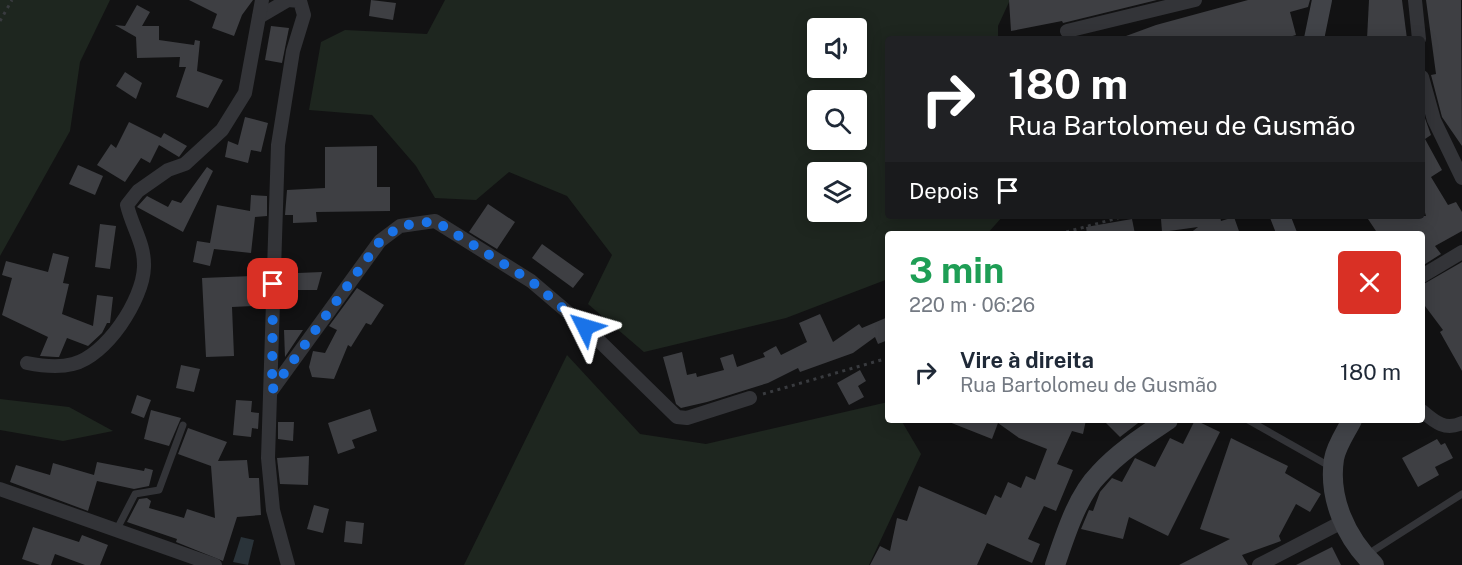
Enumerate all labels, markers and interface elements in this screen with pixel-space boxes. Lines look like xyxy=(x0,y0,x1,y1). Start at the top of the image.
map controls xyxy=(807,18,867,222)
button: sound xyxy=(807,18,867,78)
text: 180 m xyxy=(1008,59,1128,108)
icon: right xyxy=(909,60,987,138)
button: search xyxy=(807,90,867,150)
text: Rua Bartolomeu de Gusmão xyxy=(1008,109,1355,141)
button: layers xyxy=(807,162,867,222)
icon: arrive xyxy=(991,174,1024,207)
text: Depois xyxy=(909,178,979,204)
text: 3 min xyxy=(909,249,1004,291)
button: close xyxy=(1338,251,1401,314)
pin xyxy=(247,258,298,309)
icon: arrive xyxy=(256,267,289,300)
text: 220 m · 06:26 xyxy=(909,293,1035,317)
position arrow xyxy=(553,295,617,359)
text: Vire à direita xyxy=(960,347,1094,373)
icon: right xyxy=(909,356,942,389)
text: 180 m xyxy=(1340,359,1401,385)
text: Rua Bartolomeu de Gusmão xyxy=(960,373,1217,397)

